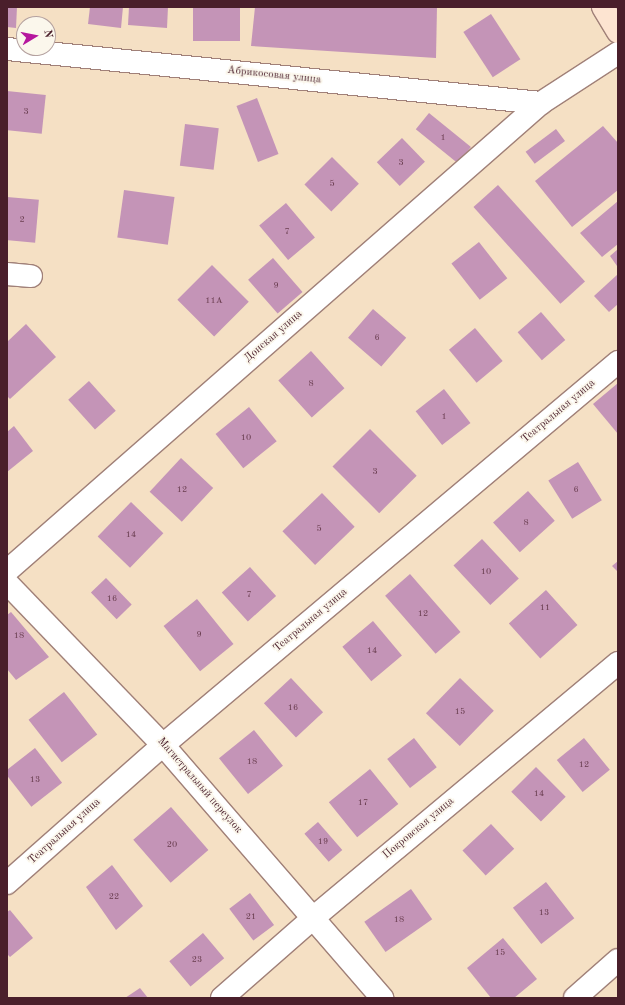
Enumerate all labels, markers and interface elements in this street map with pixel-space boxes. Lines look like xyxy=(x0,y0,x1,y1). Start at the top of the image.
north arrow xyxy=(16,16,56,56)
text: N xyxy=(41,29,53,39)
street label: Абрикосовая улица xyxy=(226,65,322,87)
house number: 3 xyxy=(23,107,29,117)
house number: 1 xyxy=(440,133,446,143)
house number: 3 xyxy=(398,158,404,168)
house number: 5 xyxy=(329,179,335,189)
house number: 2 xyxy=(19,215,25,225)
house number: 7 xyxy=(284,227,290,237)
house number: 9 xyxy=(273,281,279,291)
house number: 11А xyxy=(205,296,223,306)
street label: Донская улица xyxy=(242,308,306,366)
house number: 6 xyxy=(374,333,380,343)
street label: Театральная улица xyxy=(519,377,599,447)
house number: 8 xyxy=(308,379,314,389)
house number: 1 xyxy=(441,412,447,422)
house number: 10 xyxy=(241,433,251,443)
house number: 3 xyxy=(372,467,378,477)
house number: 12 xyxy=(177,485,187,495)
house number: 6 xyxy=(573,485,579,495)
house number: 8 xyxy=(523,518,529,528)
house number: 5 xyxy=(316,524,322,534)
house number: 14 xyxy=(126,530,136,540)
house number: 10 xyxy=(481,567,491,577)
street label: Театральная улица xyxy=(271,586,351,656)
house number: 7 xyxy=(246,590,252,600)
house number: 16 xyxy=(107,594,117,604)
house number: 11 xyxy=(540,603,550,613)
house number: 12 xyxy=(418,609,428,619)
house number: 9 xyxy=(196,630,202,640)
house number: 18 xyxy=(14,631,24,641)
house number: 14 xyxy=(367,646,377,656)
house number: 16 xyxy=(288,703,298,713)
house number: 15 xyxy=(455,707,465,717)
street label: Магистральный переулок xyxy=(154,735,244,837)
house number: 18 xyxy=(247,757,257,767)
house number: 12 xyxy=(579,760,589,770)
house number: 13 xyxy=(30,775,40,785)
house number: 14 xyxy=(534,789,544,799)
street label: Покровская улица xyxy=(381,795,457,863)
street label: Театральная улица xyxy=(26,796,104,868)
house number: 17 xyxy=(358,798,368,808)
house number: 19 xyxy=(318,837,328,847)
house number: 20 xyxy=(167,840,177,850)
house number: 22 xyxy=(109,892,119,902)
house number: 13 xyxy=(539,908,549,918)
house number: 21 xyxy=(246,912,256,922)
house number: 18 xyxy=(394,915,404,925)
house number: 15 xyxy=(495,948,505,958)
house number: 23 xyxy=(192,955,202,965)

